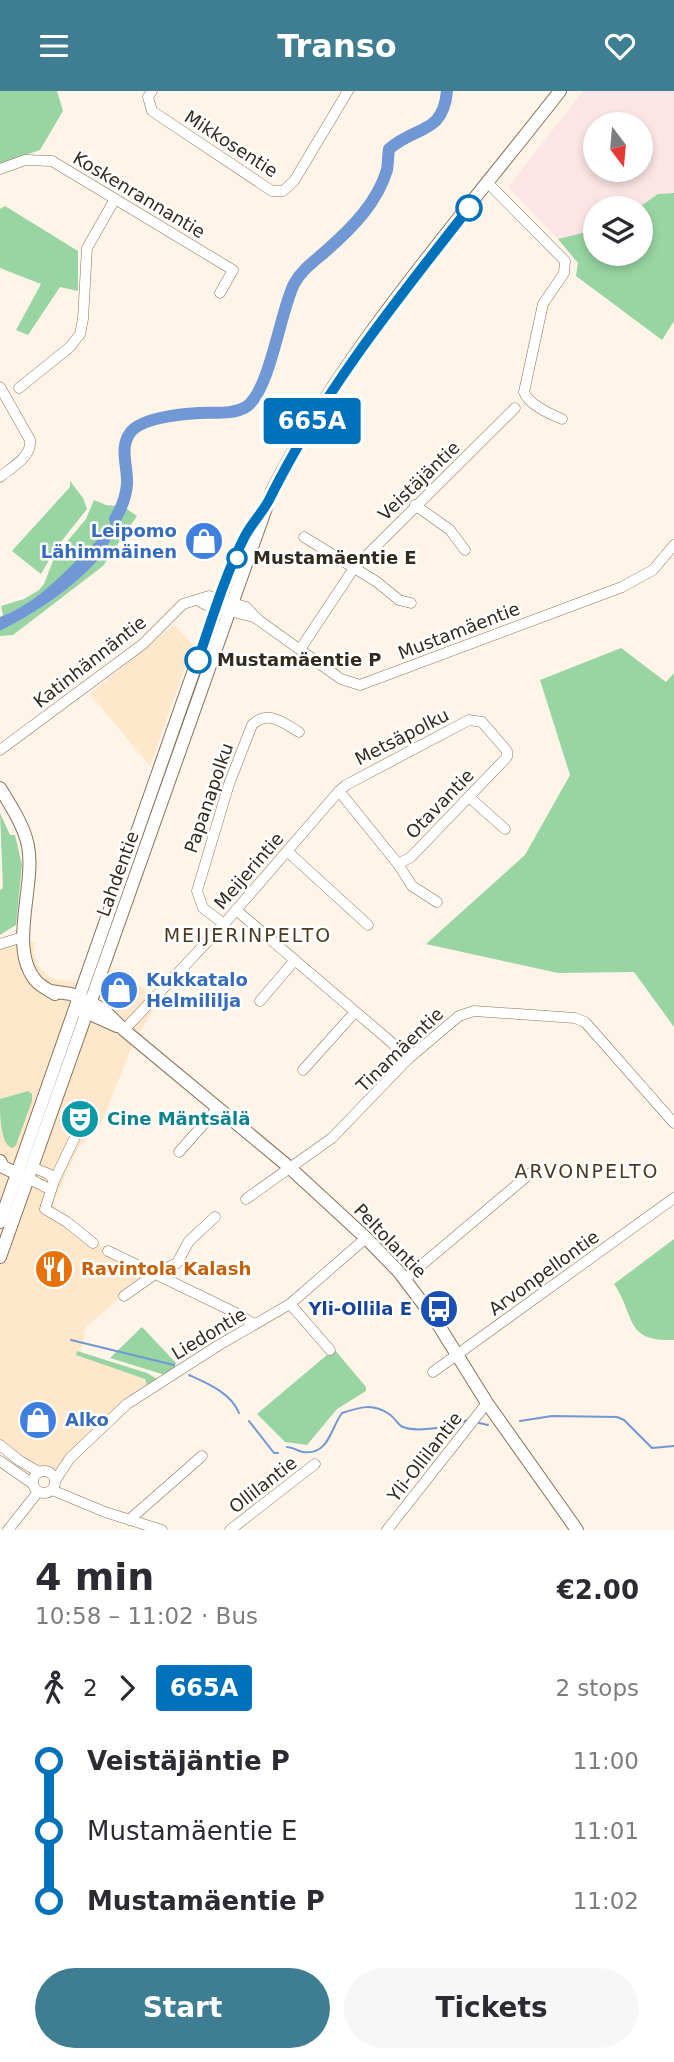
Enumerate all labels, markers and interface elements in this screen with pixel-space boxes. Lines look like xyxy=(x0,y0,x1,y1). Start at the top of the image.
icon: menu xyxy=(35,27,73,65)
text: Transo xyxy=(277,27,397,65)
icon: heart xyxy=(601,27,639,65)
street label: Mikkosentie xyxy=(181,106,282,181)
north arrow xyxy=(583,112,653,182)
map controls xyxy=(583,112,653,266)
street label: Koskenrannantie xyxy=(69,147,209,242)
unlabelled marker xyxy=(456,195,482,221)
button: layers xyxy=(583,196,653,266)
line badge: 665A xyxy=(263,398,361,444)
text: 665A xyxy=(278,407,346,435)
street label: Veistäjäntie xyxy=(374,437,464,525)
place label: Leipomo Lähimmäinen xyxy=(41,520,177,562)
shop icon: Leipomo Lähimmäinen xyxy=(183,520,225,562)
place label: Mustamäentie E xyxy=(253,547,417,568)
marker: Mustamäentie E xyxy=(227,548,247,568)
street label: Mustamäentie xyxy=(395,598,523,663)
street label: Katinhännäntie xyxy=(29,611,150,712)
marker: Mustamäentie P xyxy=(185,647,211,673)
place label: Mustamäentie P xyxy=(217,649,382,670)
street label: Metsäpolku xyxy=(351,704,452,769)
street label: Papanapolku xyxy=(180,740,237,855)
street label: Otavantie xyxy=(401,765,478,843)
street label: Lahdentie xyxy=(92,828,143,919)
street label: Meijerintie xyxy=(210,828,288,913)
district label: MEIJERINPELTO xyxy=(164,924,332,946)
shop icon: Kukkatalo Helmililja xyxy=(98,969,140,1011)
place label: Kukkatalo Helmililja xyxy=(146,969,248,1011)
street label: Tinamäentie xyxy=(351,1003,447,1097)
theatre icon: Cine Mäntsälä xyxy=(59,1098,101,1140)
place label: Cine Mäntsälä xyxy=(107,1108,250,1129)
district label: ARVONPELTO xyxy=(515,1160,659,1182)
street label: Peltolantie xyxy=(350,1199,431,1282)
street label: Arvonpellontie xyxy=(485,1226,603,1320)
restaurant icon: Ravintola Kalash xyxy=(33,1248,75,1290)
place label: Ravintola Kalash xyxy=(81,1258,251,1279)
bus stop icon: Yli-Ollila E xyxy=(418,1288,460,1330)
place label: Yli-Ollila E xyxy=(307,1298,412,1319)
street label: Liedontie xyxy=(168,1303,250,1364)
shop icon: Alko xyxy=(17,1399,59,1441)
street label: Yli-Ollilantie xyxy=(383,1408,466,1506)
place label: Alko xyxy=(65,1409,109,1430)
street label: Ollilantie xyxy=(225,1452,301,1517)
text: 4 min xyxy=(35,1555,154,1599)
text: €2.00 xyxy=(557,1575,639,1605)
text: 10:58 – 11:02 · Bus xyxy=(35,1603,258,1629)
icon: walk xyxy=(35,1669,73,1707)
icon: forward xyxy=(108,1669,146,1707)
text: 665A xyxy=(170,1674,238,1702)
text: 2 xyxy=(83,1675,98,1701)
text: 2 stops xyxy=(555,1675,639,1701)
text: Veistäjäntie P xyxy=(87,1746,290,1776)
text: 11:00 xyxy=(573,1748,639,1774)
text: Mustamäentie E xyxy=(87,1816,297,1846)
text: 11:01 xyxy=(573,1818,639,1844)
text: Mustamäentie P xyxy=(87,1886,325,1916)
text: 11:02 xyxy=(573,1888,639,1914)
button: Start xyxy=(35,1968,330,2048)
button: Tickets xyxy=(344,1968,639,2048)

